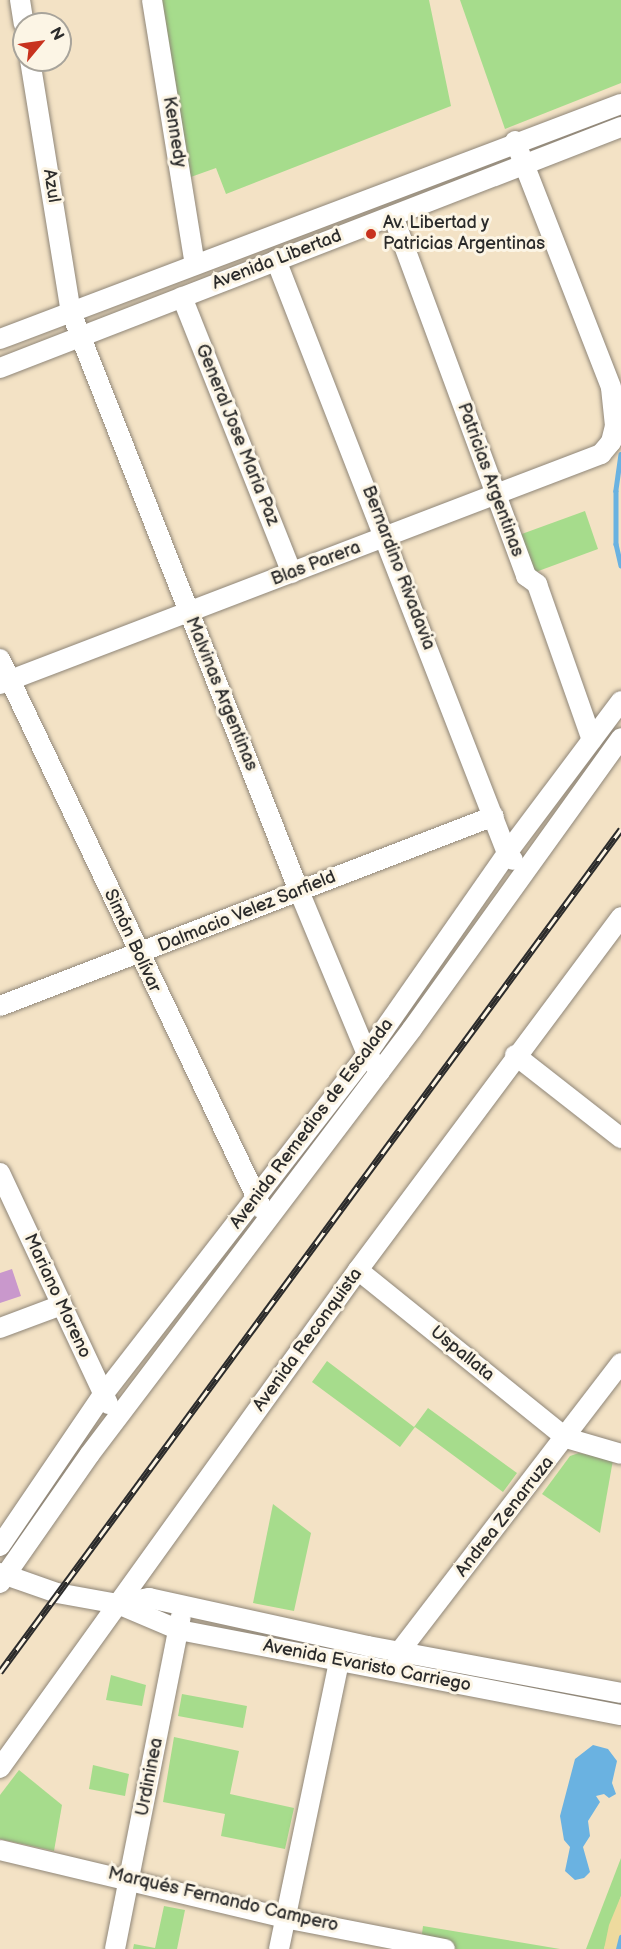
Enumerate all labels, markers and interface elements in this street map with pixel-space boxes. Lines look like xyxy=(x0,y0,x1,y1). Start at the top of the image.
north arrow xyxy=(12,12,72,72)
text: N xyxy=(45,24,68,44)
street label: Kennedy xyxy=(158,95,190,169)
street label: Azul xyxy=(38,168,64,204)
place label: Av. Libertad y Patricias Argentinas xyxy=(383,213,545,256)
street label: Avenida Libertad xyxy=(209,225,345,295)
marker: Av. Libertad y Patricias Argentinas xyxy=(364,227,378,241)
street label: General Jose Maria Paz xyxy=(191,341,283,529)
street label: Patricias Argentinas xyxy=(452,400,528,560)
street label: Bernardino Rivadavia xyxy=(357,483,439,653)
street label: Blas Parera xyxy=(268,537,364,591)
street label: Malvinas Argentinas xyxy=(180,614,262,774)
street label: Dalmacio Velez Sarfield xyxy=(155,866,339,958)
street label: Simón Bolívar xyxy=(99,886,165,996)
street label: Avenida Remedios de Escalada xyxy=(226,1015,398,1233)
street label: Mariano Moreno xyxy=(19,1230,95,1362)
street label: Avenida Reconquista xyxy=(249,1264,367,1416)
street label: Uspallata xyxy=(426,1322,498,1386)
street label: Andrea Zenarruza xyxy=(451,1452,559,1582)
street label: Avenida Evaristo Carriego xyxy=(261,1635,473,1697)
street label: Urdininea xyxy=(132,1736,168,1818)
street label: Marqués Fernando Campero xyxy=(106,1863,340,1937)

